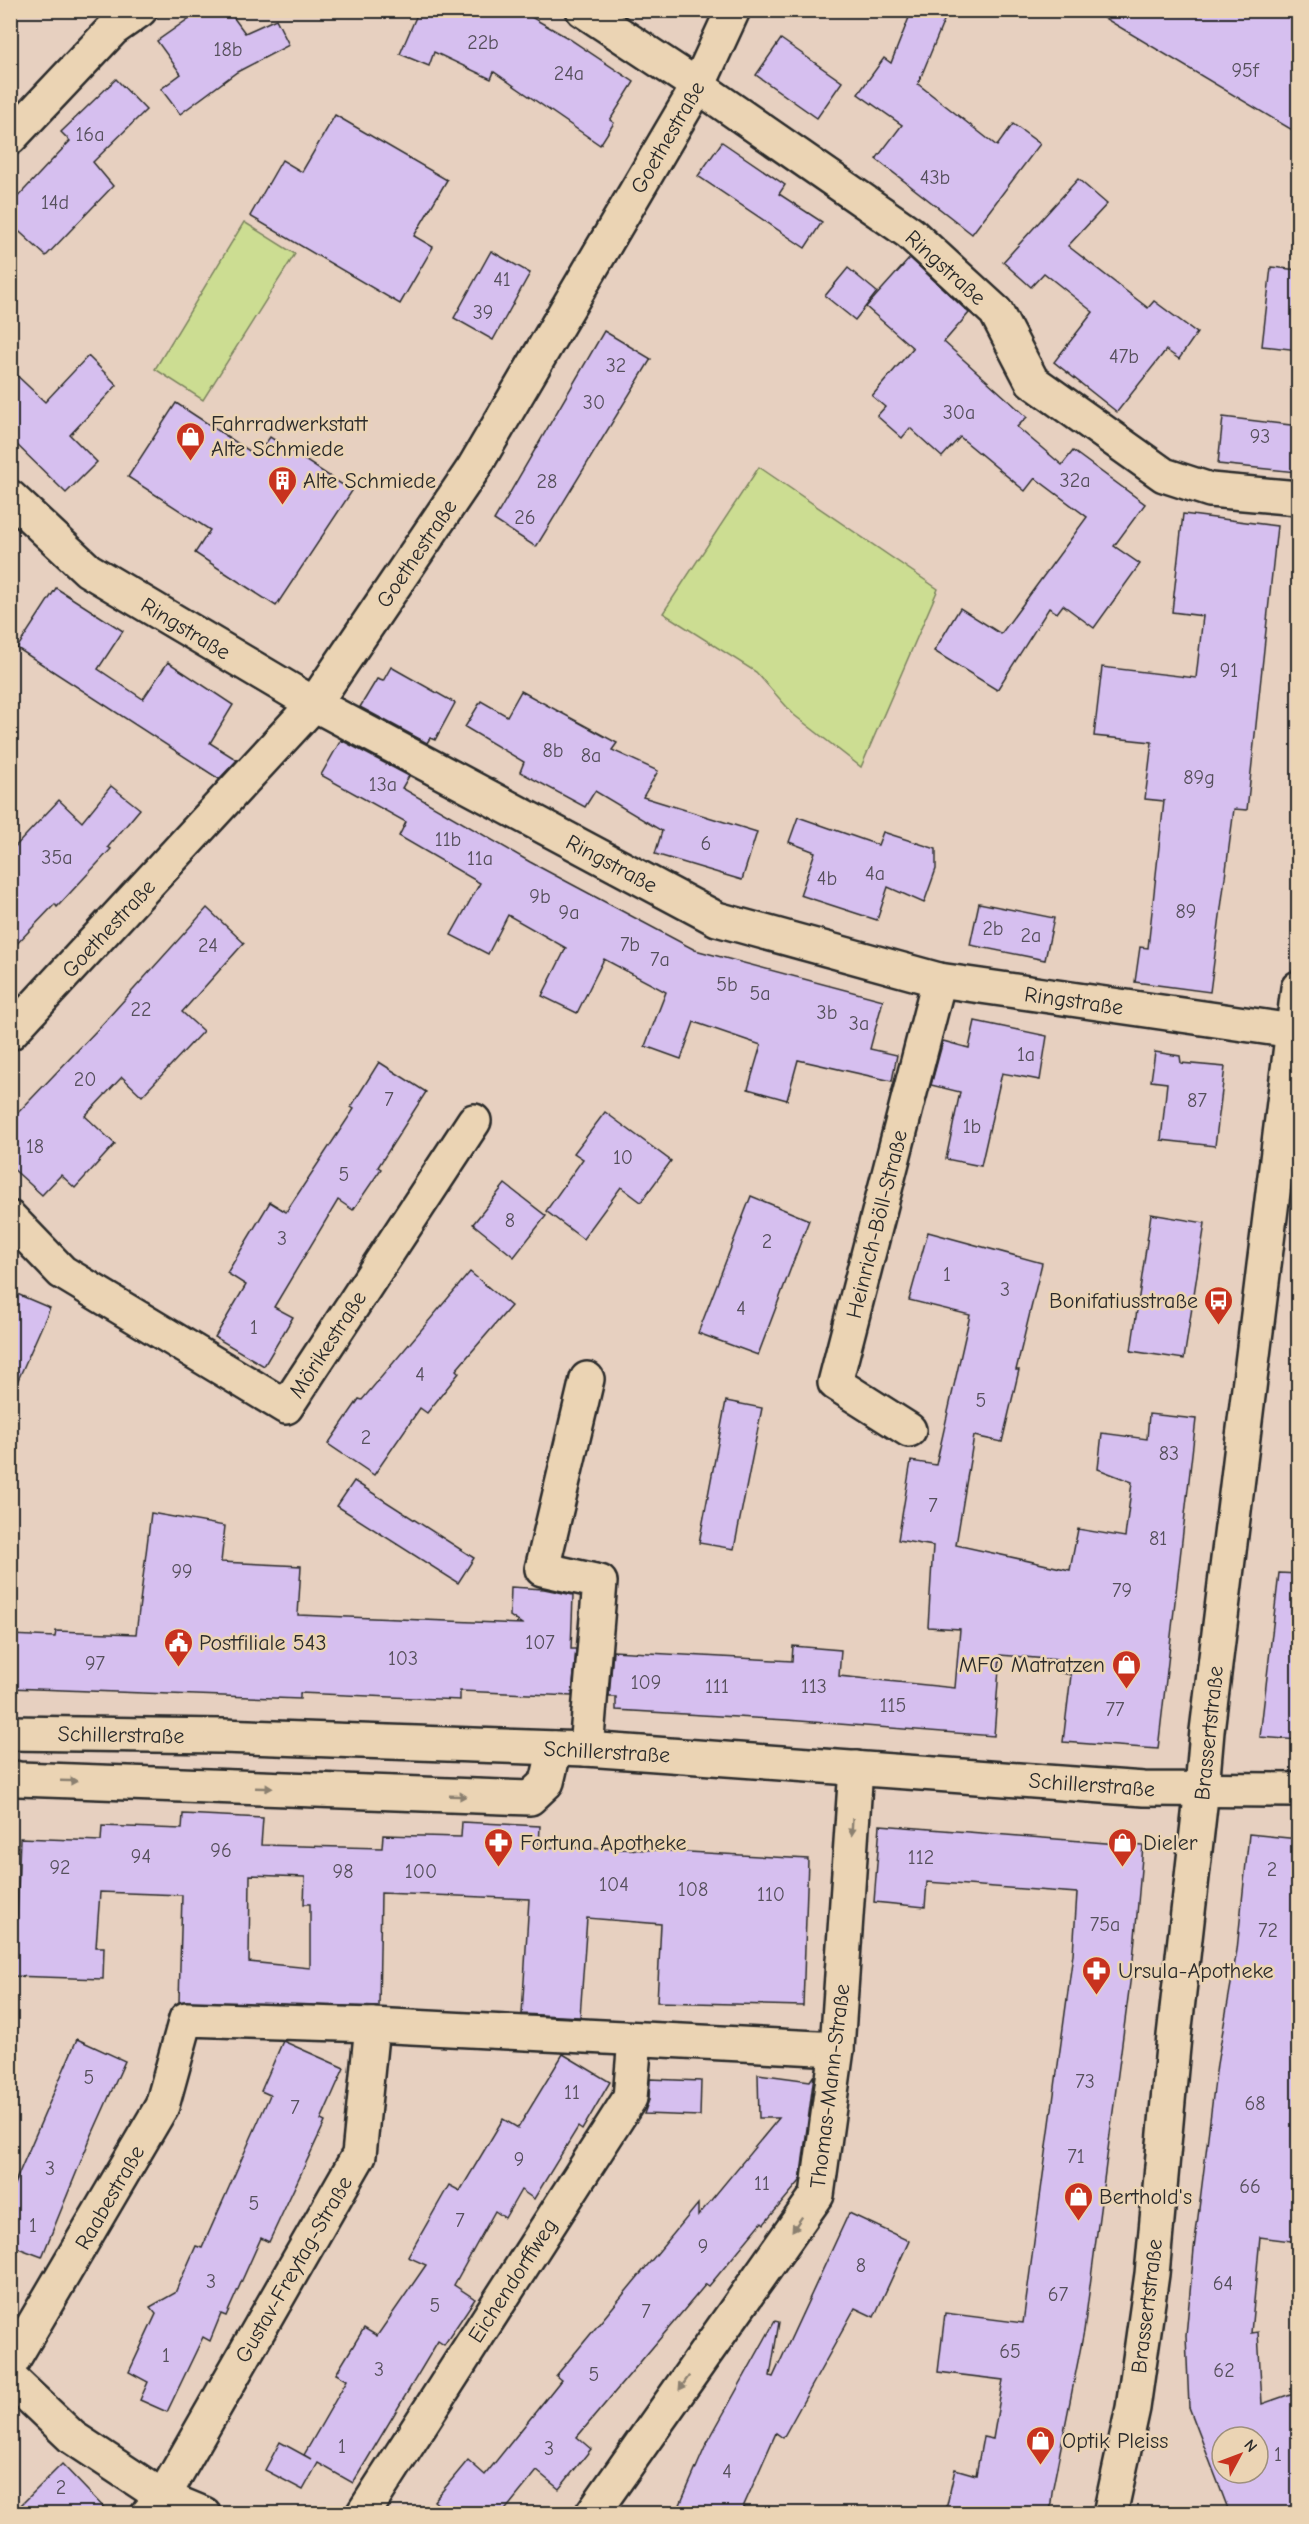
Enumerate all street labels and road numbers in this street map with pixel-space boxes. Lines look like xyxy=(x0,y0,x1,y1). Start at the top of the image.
street label: Goethestraße xyxy=(625,77,710,198)
street label: Ringstraße xyxy=(900,225,991,311)
street label: Goethestraße xyxy=(371,494,463,613)
street label: Ringstraße xyxy=(136,592,235,666)
street label: Ringstraße xyxy=(561,829,662,899)
street label: Goethestraße xyxy=(57,874,161,983)
street label: Ringstraße xyxy=(1023,981,1125,1021)
street label: Heinrich-Böll-Straße xyxy=(841,1127,913,1321)
street label: Mörikestraße xyxy=(284,1286,372,1403)
street label: Brassertstraße xyxy=(1189,1664,1229,1802)
street label: Schillerstraße xyxy=(57,1721,185,1749)
street label: Schillerstraße xyxy=(543,1736,671,1768)
street label: Schillerstraße xyxy=(1028,1768,1156,1802)
street label: Thomas-Mann-Straße xyxy=(805,1982,855,2190)
street label: Raabestraße xyxy=(70,2141,150,2254)
street label: Gustav-Freytag-Straße xyxy=(230,2172,358,2367)
street label: Eichendorffweg xyxy=(463,2213,563,2348)
street label: Brassertstraße xyxy=(1126,2237,1168,2375)

